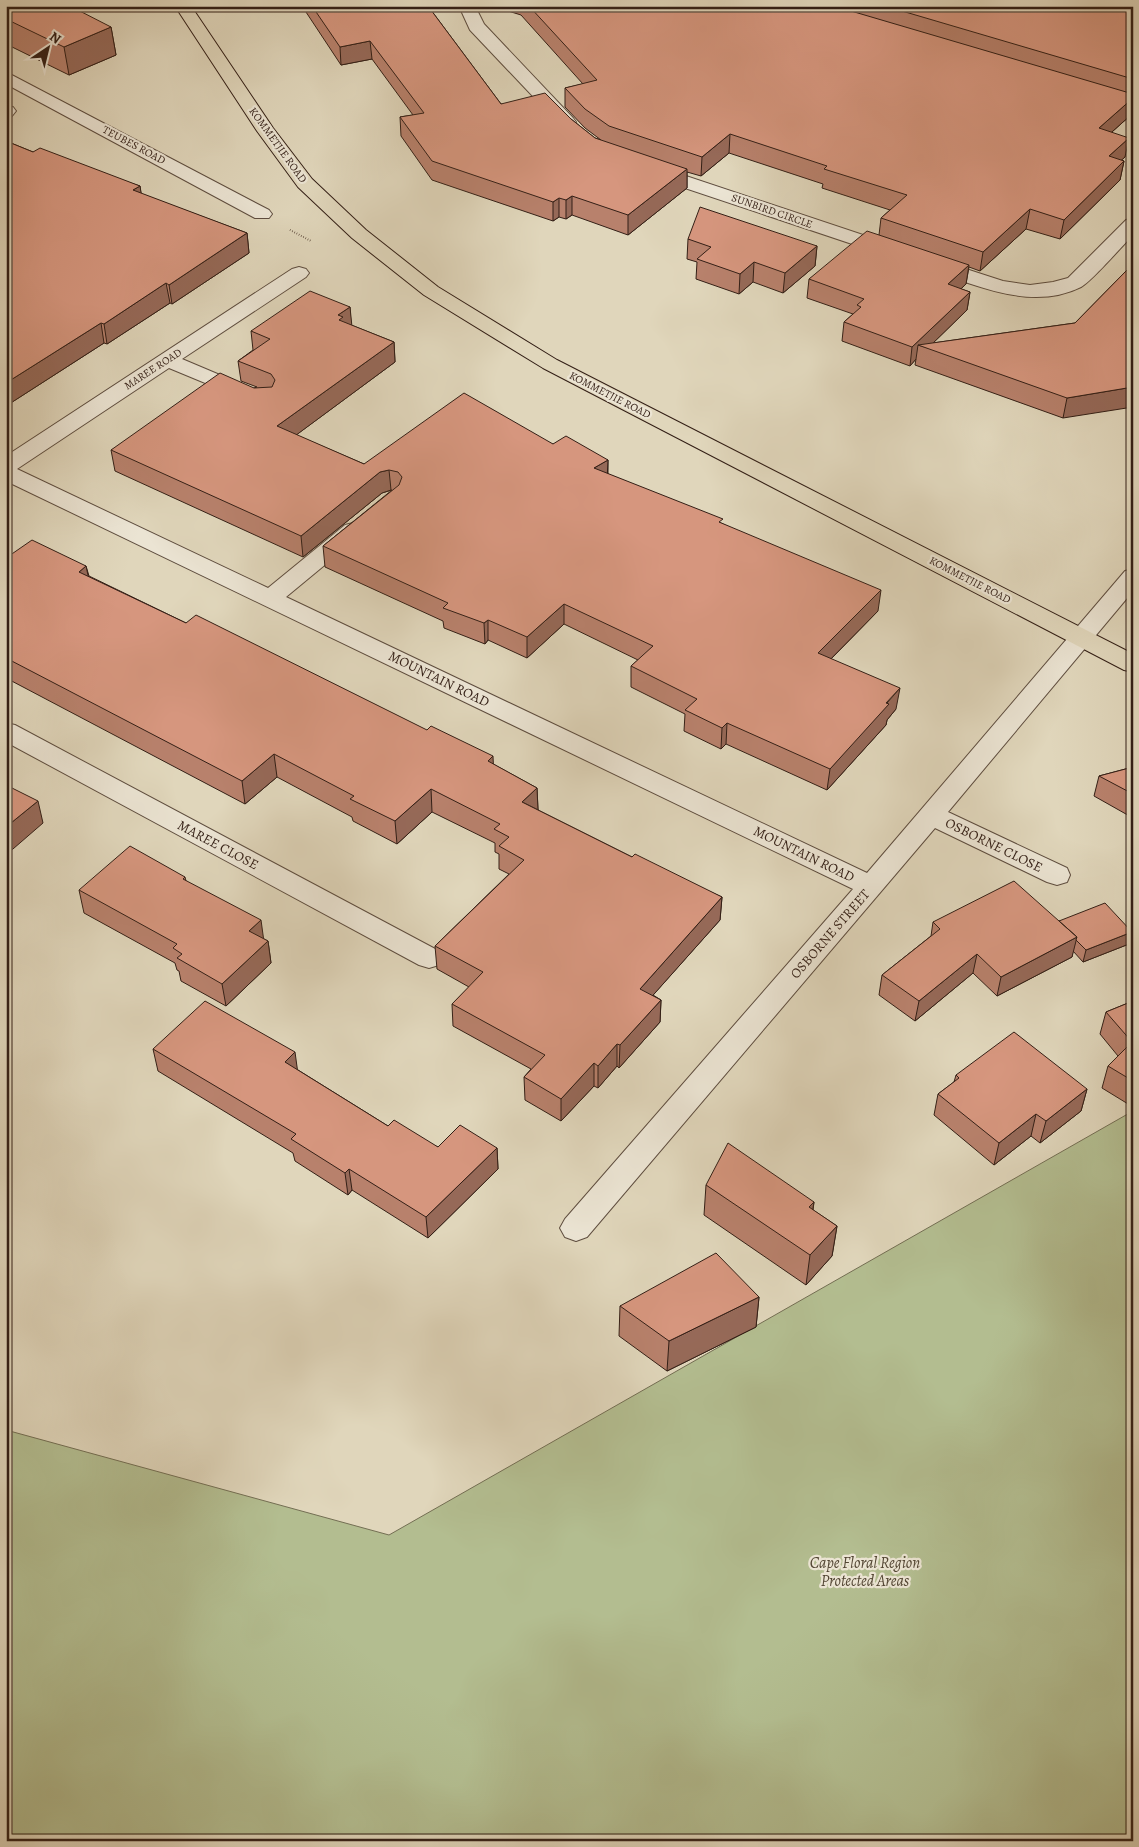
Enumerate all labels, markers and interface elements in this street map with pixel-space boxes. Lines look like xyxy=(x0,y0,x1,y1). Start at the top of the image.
north arrow xyxy=(22,22,72,72)
text: N xyxy=(46,27,65,48)
street label: KOMMETJIE ROAD xyxy=(246,104,311,186)
street label: TEUBES ROAD xyxy=(100,122,168,168)
street label: SUNBIRD CIRCLE xyxy=(730,190,814,232)
street label: MAREE ROAD xyxy=(121,345,185,393)
street label: KOMMETJIE ROAD xyxy=(567,368,654,422)
street label: KOMMETJIE ROAD xyxy=(927,553,1014,607)
street label: MOUNTAIN ROAD xyxy=(385,646,493,712)
street label: OSBORNE CLOSE xyxy=(942,813,1046,877)
street label: MAREE CLOSE xyxy=(174,816,262,874)
street label: MOUNTAIN ROAD xyxy=(750,821,858,887)
street label: OSBORNE STREET xyxy=(786,885,874,983)
park label: Cape Floral Region Protected Areas xyxy=(810,1552,920,1592)

